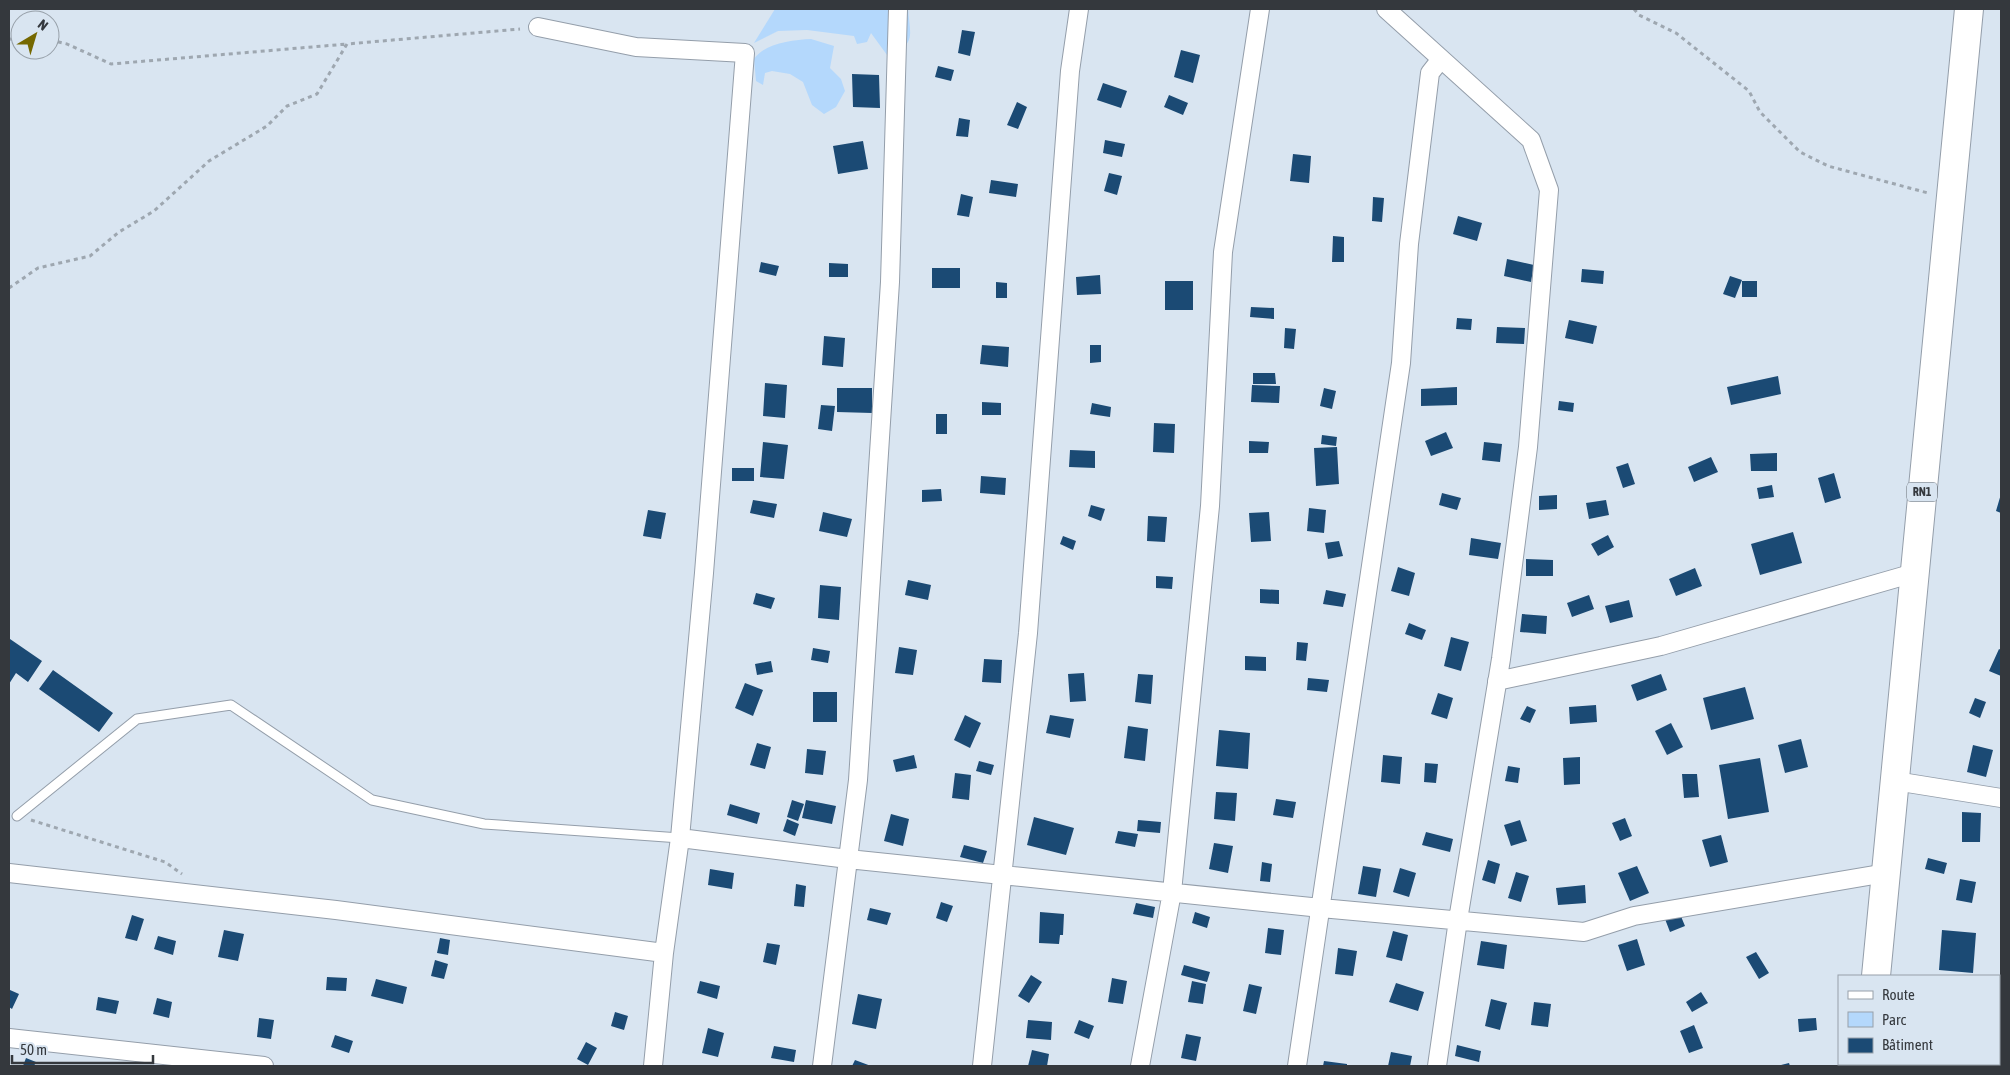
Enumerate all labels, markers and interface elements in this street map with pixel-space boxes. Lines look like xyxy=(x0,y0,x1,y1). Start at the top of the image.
north arrow xyxy=(10,10,60,60)
text: N xyxy=(35,16,51,34)
road number: RN1 xyxy=(1907,482,1937,502)
legend xyxy=(1838,975,2000,1065)
text: Route xyxy=(1882,986,1915,1003)
text: Parc xyxy=(1882,1011,1906,1028)
scale bar xyxy=(12,1032,154,1064)
text: Bâtiment xyxy=(1882,1036,1933,1053)
text: 50 m xyxy=(20,1041,47,1058)

